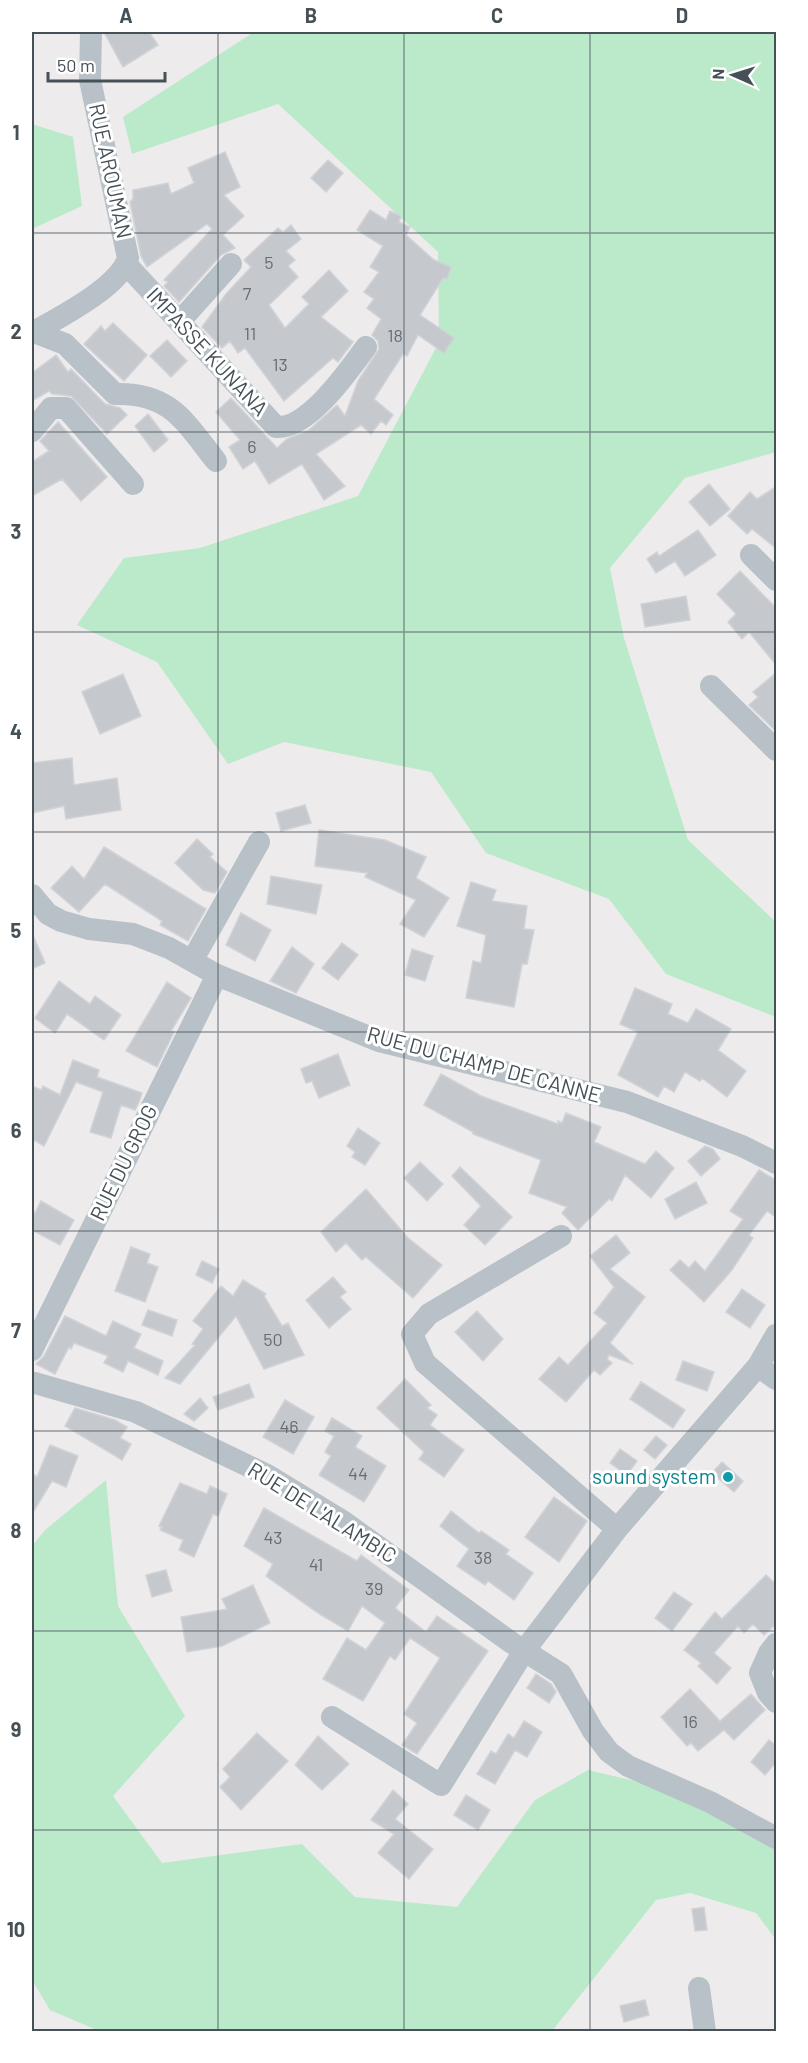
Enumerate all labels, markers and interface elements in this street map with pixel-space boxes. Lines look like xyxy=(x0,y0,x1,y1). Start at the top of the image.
text: A xyxy=(119,3,133,27)
text: B xyxy=(305,3,317,27)
text: C xyxy=(491,3,503,27)
text: D xyxy=(676,3,688,27)
scale bar xyxy=(48,45,165,83)
north arrow xyxy=(703,45,763,105)
text: 50 m xyxy=(57,54,95,76)
text: N xyxy=(708,68,727,80)
street label: RUE AROUMAN xyxy=(85,101,138,241)
text: 1 xyxy=(12,120,20,144)
house number: 5 xyxy=(264,251,274,273)
street label: IMPASSE KUNANA xyxy=(142,282,274,420)
house number: 7 xyxy=(243,282,252,304)
text: 2 xyxy=(10,319,22,343)
house number: 11 xyxy=(244,322,256,344)
house number: 18 xyxy=(387,324,403,346)
house number: 13 xyxy=(272,353,288,375)
house number: 6 xyxy=(247,435,257,457)
text: 3 xyxy=(11,519,21,543)
text: 4 xyxy=(10,719,22,743)
text: 5 xyxy=(11,918,22,942)
street label: RUE DU CHAMP DE CANNE xyxy=(365,1020,604,1107)
street label: RUE DU GROG xyxy=(84,1100,161,1224)
text: 6 xyxy=(11,1118,22,1142)
text: 7 xyxy=(11,1318,21,1342)
house number: 50 xyxy=(263,1328,283,1350)
house number: 46 xyxy=(279,1415,299,1437)
street label: RUE DE L'ALAMBIC xyxy=(244,1456,402,1568)
house number: 44 xyxy=(348,1462,368,1484)
place label: sound system xyxy=(592,1463,716,1488)
marker: sound system xyxy=(721,1470,735,1484)
text: 8 xyxy=(11,1518,22,1542)
house number: 43 xyxy=(263,1526,283,1548)
house number: 38 xyxy=(474,1546,492,1568)
house number: 41 xyxy=(309,1553,323,1575)
house number: 39 xyxy=(365,1577,383,1599)
house number: 16 xyxy=(682,1710,698,1732)
text: 9 xyxy=(11,1717,21,1741)
text: 10 xyxy=(7,1917,25,1941)

